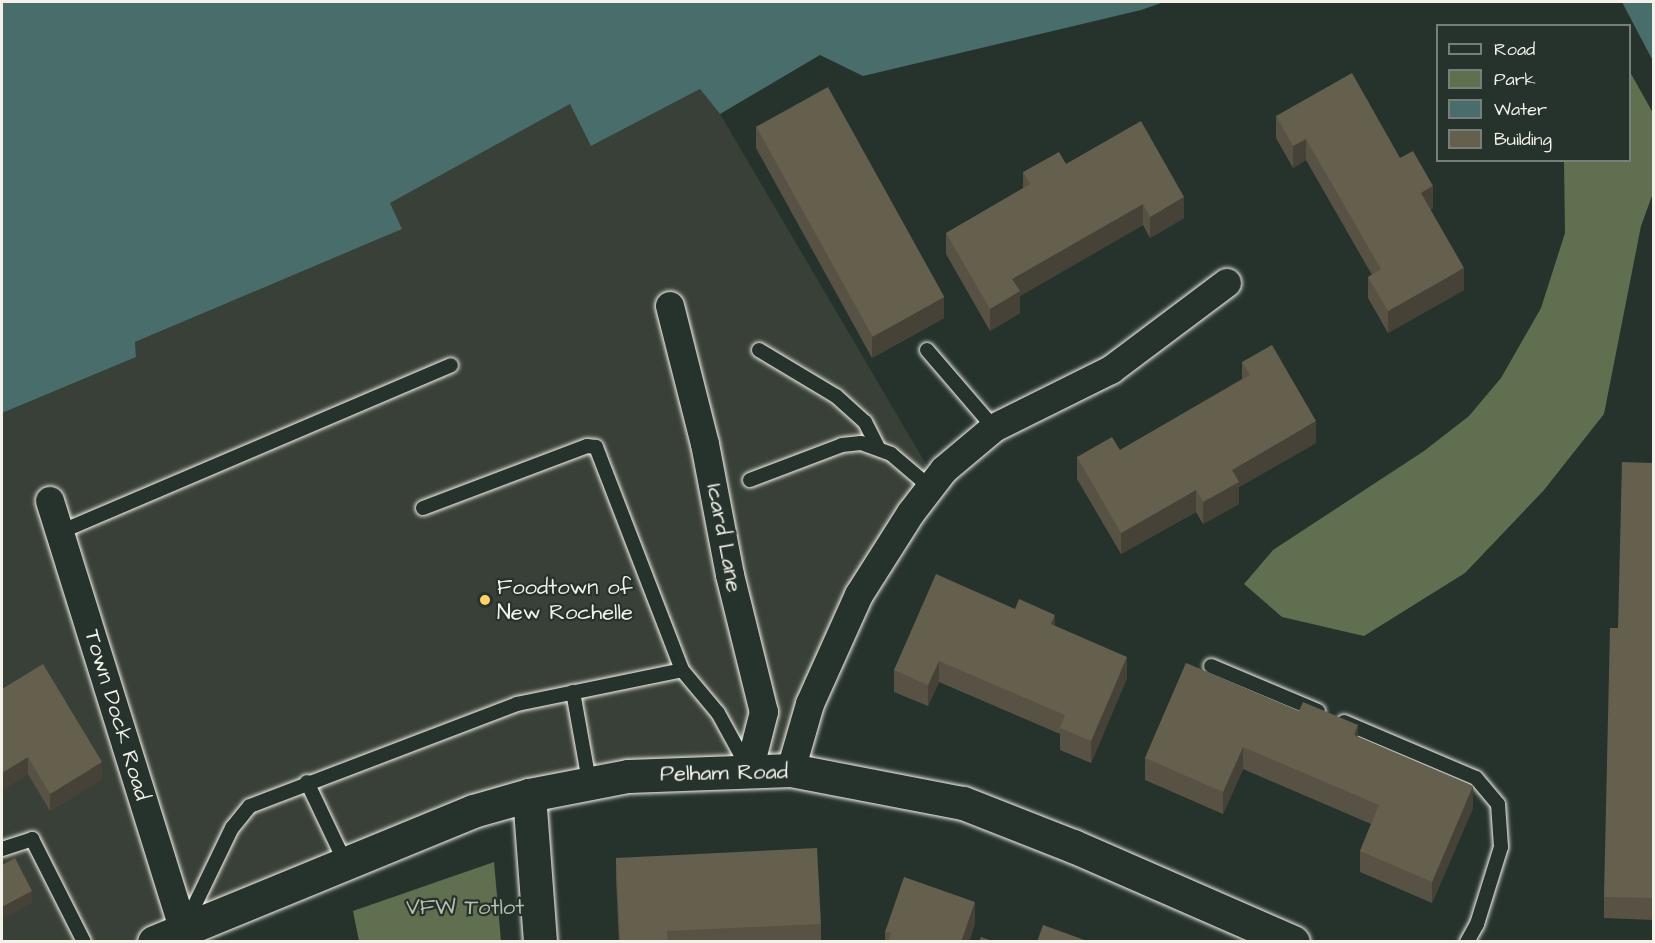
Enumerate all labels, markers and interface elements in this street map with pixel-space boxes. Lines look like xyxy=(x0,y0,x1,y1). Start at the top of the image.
legend xyxy=(1436,24,1631,162)
text: Road xyxy=(1494,37,1535,62)
text: Park xyxy=(1494,67,1536,92)
text: Water xyxy=(1494,97,1547,122)
text: Building xyxy=(1494,127,1552,152)
street label: Icard Lane xyxy=(701,481,747,595)
place label: Foodtown of New Rochelle xyxy=(497,574,633,626)
marker: Foodtown of New Rochelle xyxy=(478,593,492,607)
street label: Town Dock Road xyxy=(78,626,156,804)
street label: Pelham Road xyxy=(660,759,788,787)
park label: VFW Totlot xyxy=(406,895,524,921)

